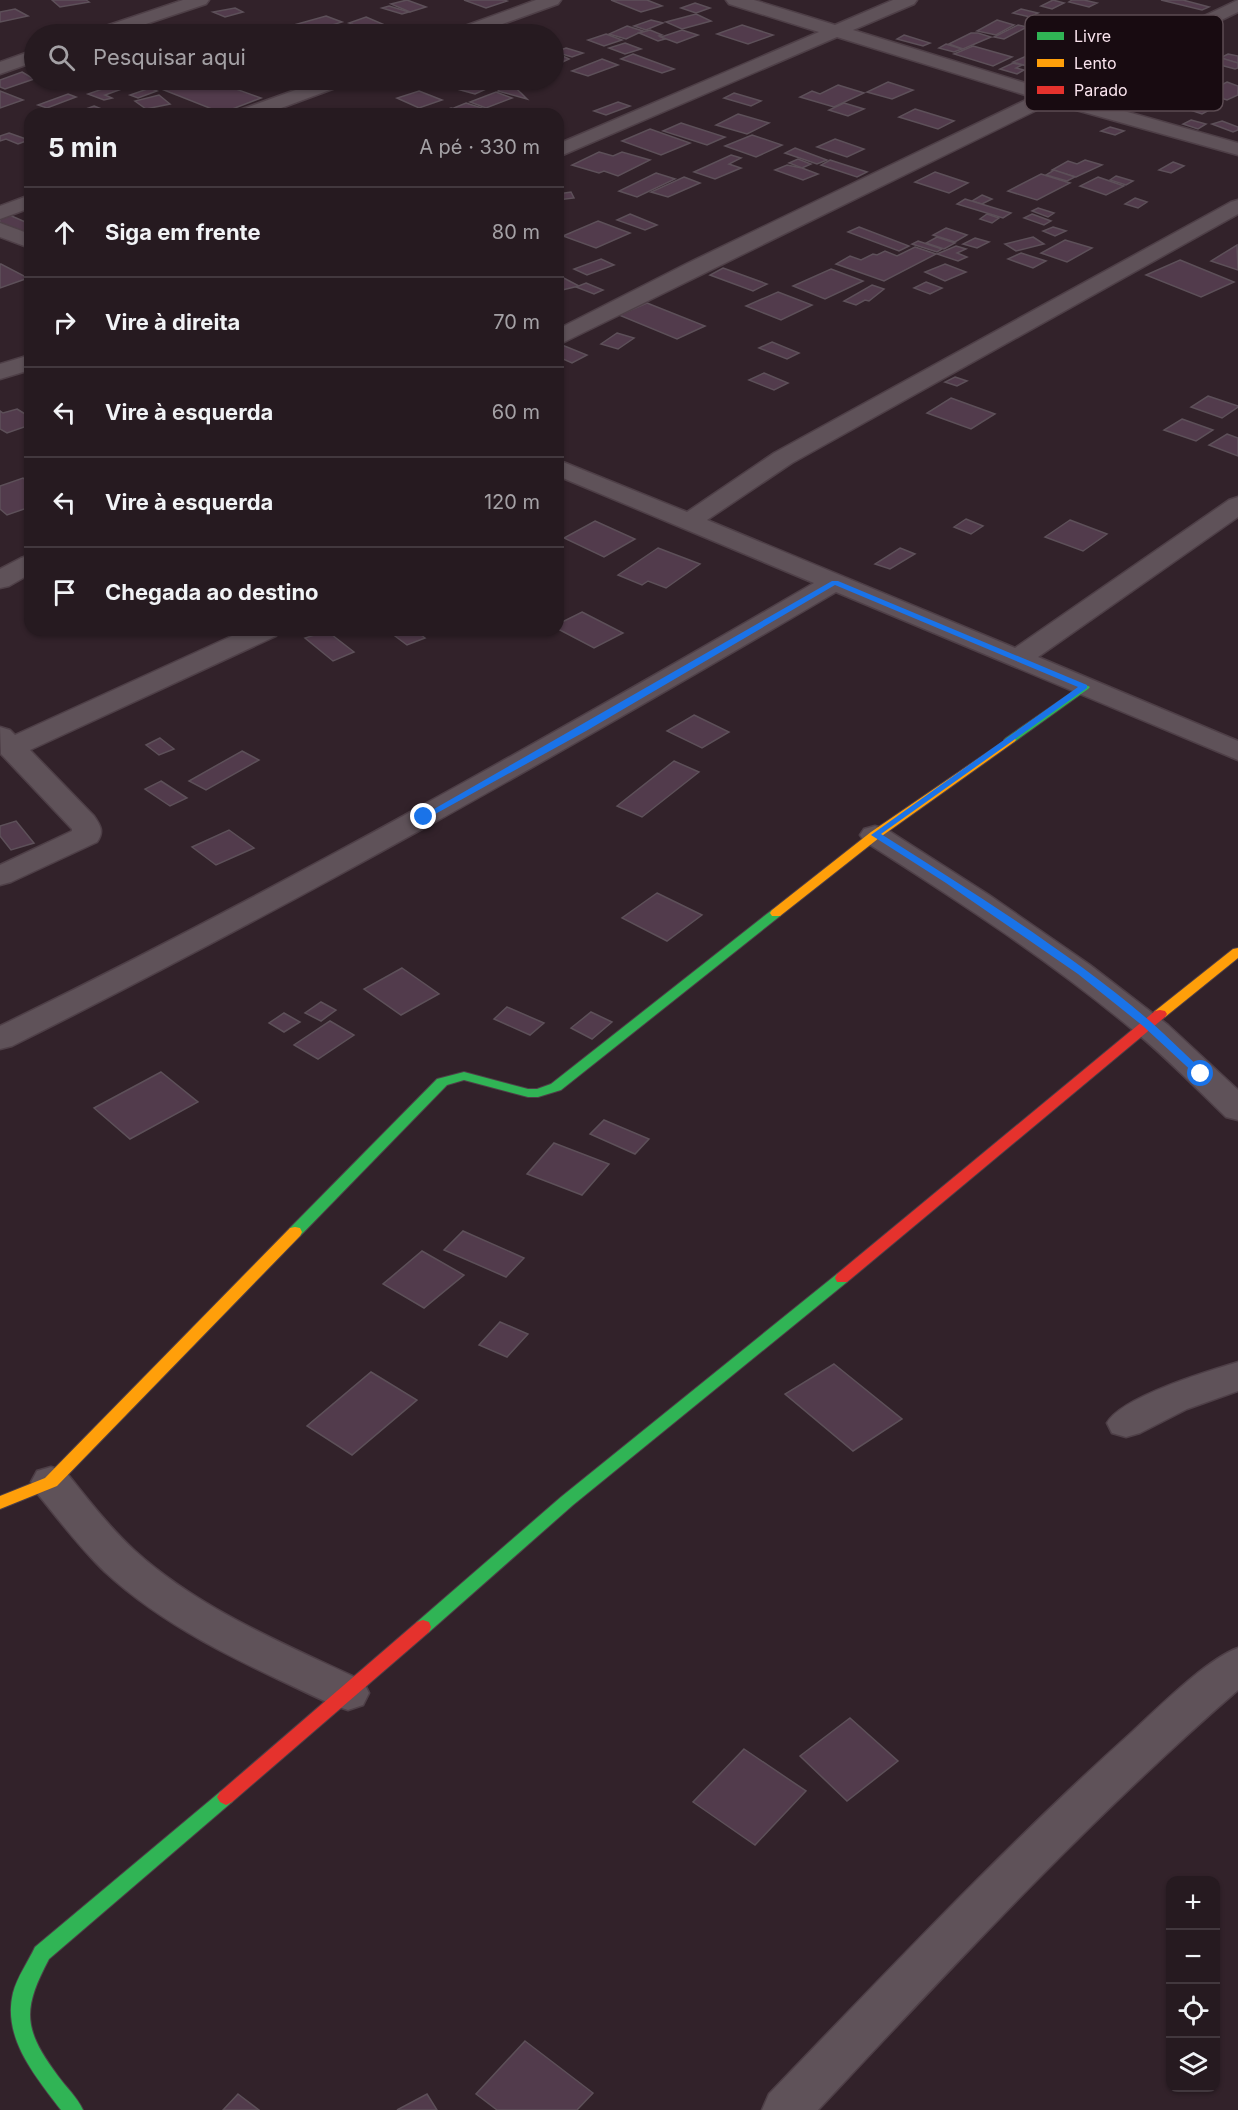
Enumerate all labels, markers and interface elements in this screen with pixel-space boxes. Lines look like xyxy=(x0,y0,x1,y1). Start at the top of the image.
legend xyxy=(1025,15,1223,111)
search box xyxy=(24,24,564,90)
text: Livre xyxy=(1074,26,1111,46)
icon: search xyxy=(45,41,78,74)
text: Pesquisar aqui xyxy=(93,44,246,70)
text: Lento xyxy=(1074,53,1117,73)
text: Parado xyxy=(1074,80,1128,100)
text: 5 min xyxy=(48,132,118,163)
text: A pé · 330 m xyxy=(419,135,540,159)
icon: ahead xyxy=(48,216,81,249)
text: Siga em frente xyxy=(105,219,261,245)
text: 80 m xyxy=(492,220,540,244)
icon: right xyxy=(48,306,81,339)
text: Vire à direita xyxy=(105,309,240,335)
text: 70 m xyxy=(493,310,540,334)
icon: left xyxy=(48,396,81,429)
text: Vire à esquerda xyxy=(105,399,273,425)
text: 60 m xyxy=(492,400,540,424)
icon: left xyxy=(48,486,81,519)
text: Vire à esquerda xyxy=(105,489,273,515)
text: 120 m xyxy=(484,490,540,514)
icon: arrive xyxy=(48,576,81,609)
text: Chegada ao destino xyxy=(105,579,319,605)
route end xyxy=(410,803,436,829)
route start xyxy=(1187,1060,1213,1086)
map controls xyxy=(1166,1876,1220,2092)
button: + xyxy=(1166,1876,1220,1930)
button: − xyxy=(1166,1930,1220,1984)
button: locate xyxy=(1166,1984,1220,2038)
button: layers xyxy=(1166,2038,1220,2092)

